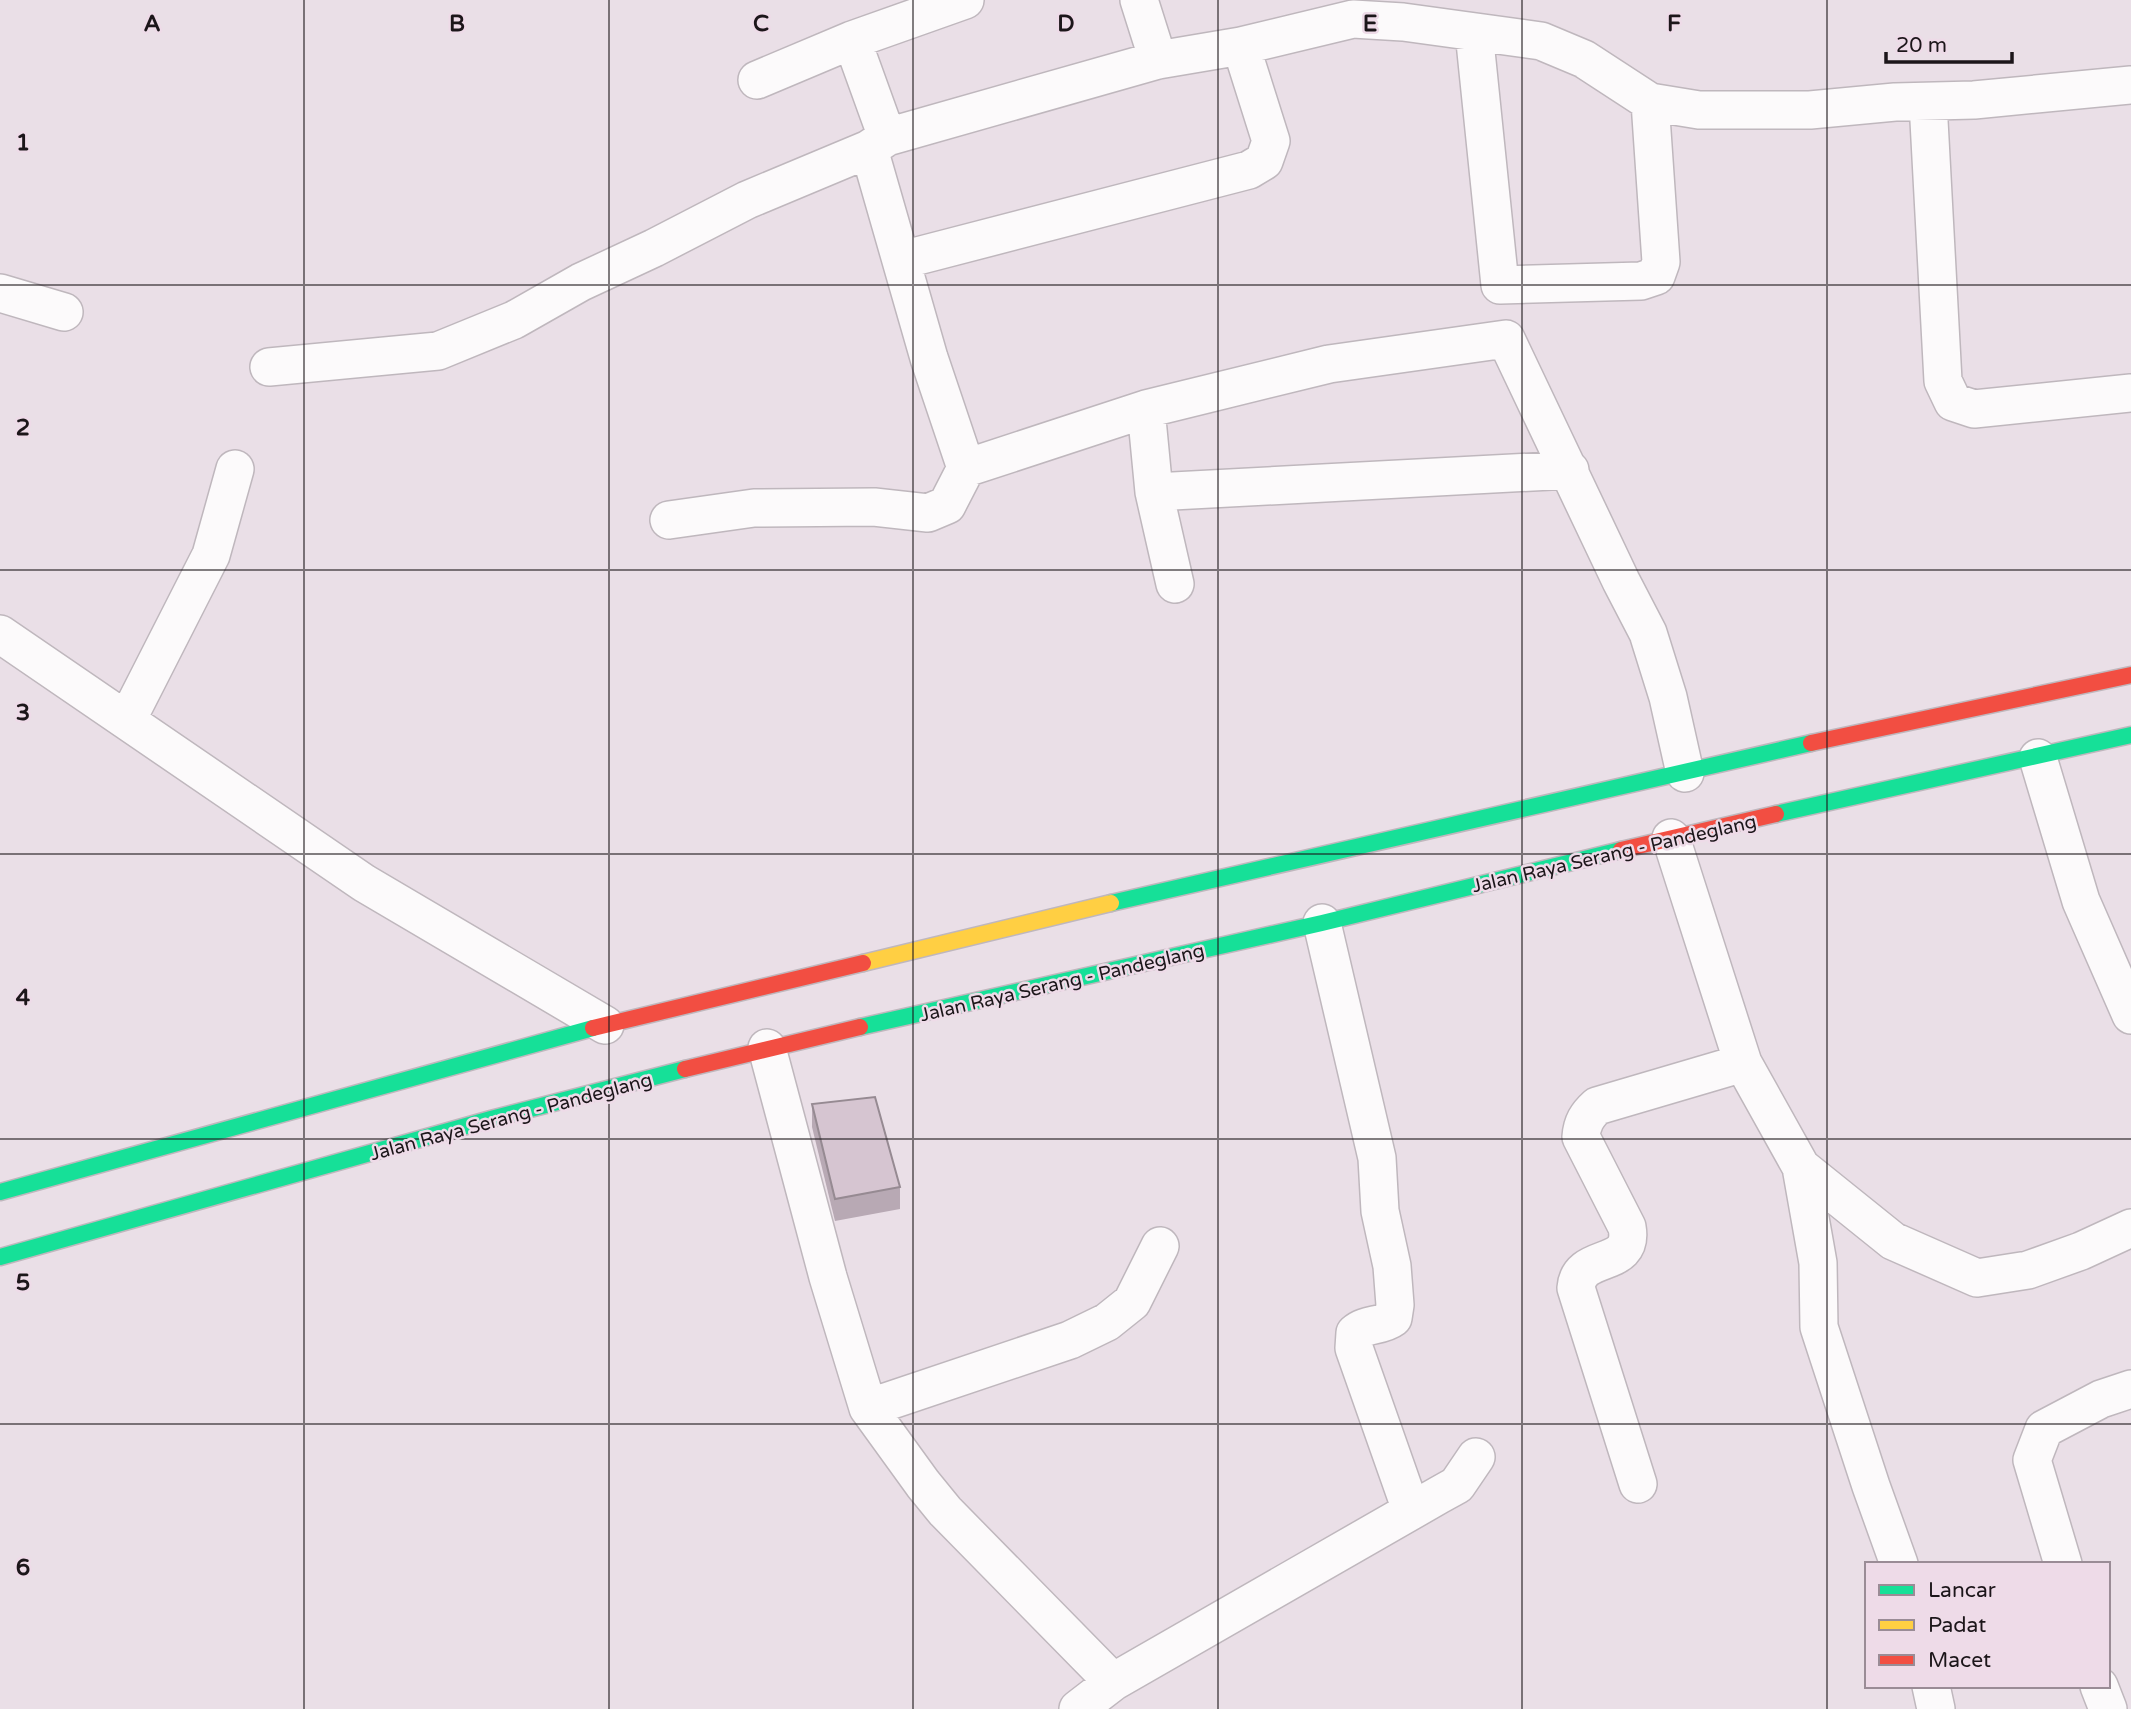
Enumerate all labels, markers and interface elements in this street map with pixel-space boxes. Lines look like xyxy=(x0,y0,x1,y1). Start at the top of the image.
text: A xyxy=(143,10,161,38)
text: B xyxy=(449,10,465,38)
text: C xyxy=(753,10,769,38)
text: D xyxy=(1057,10,1075,38)
text: E xyxy=(1363,10,1377,38)
text: F xyxy=(1667,10,1681,38)
scale bar xyxy=(1886,21,2012,65)
text: 20 m xyxy=(1896,33,1947,58)
text: 1 xyxy=(16,129,30,157)
text: 2 xyxy=(16,414,30,442)
text: 3 xyxy=(16,699,30,727)
street label: Jalan Raya Serang - Pandeglang xyxy=(1470,811,1758,897)
street label: Jalan Raya Serang - Pandeglang xyxy=(918,940,1206,1026)
text: 4 xyxy=(16,984,31,1012)
street label: Jalan Raya Serang - Pandeglang xyxy=(368,1069,655,1165)
text: 5 xyxy=(16,1269,30,1297)
text: 6 xyxy=(16,1554,30,1582)
legend xyxy=(1865,1562,2110,1688)
text: Lancar xyxy=(1928,1578,1996,1603)
text: Padat xyxy=(1928,1613,1986,1638)
text: Macet xyxy=(1928,1648,1991,1673)

